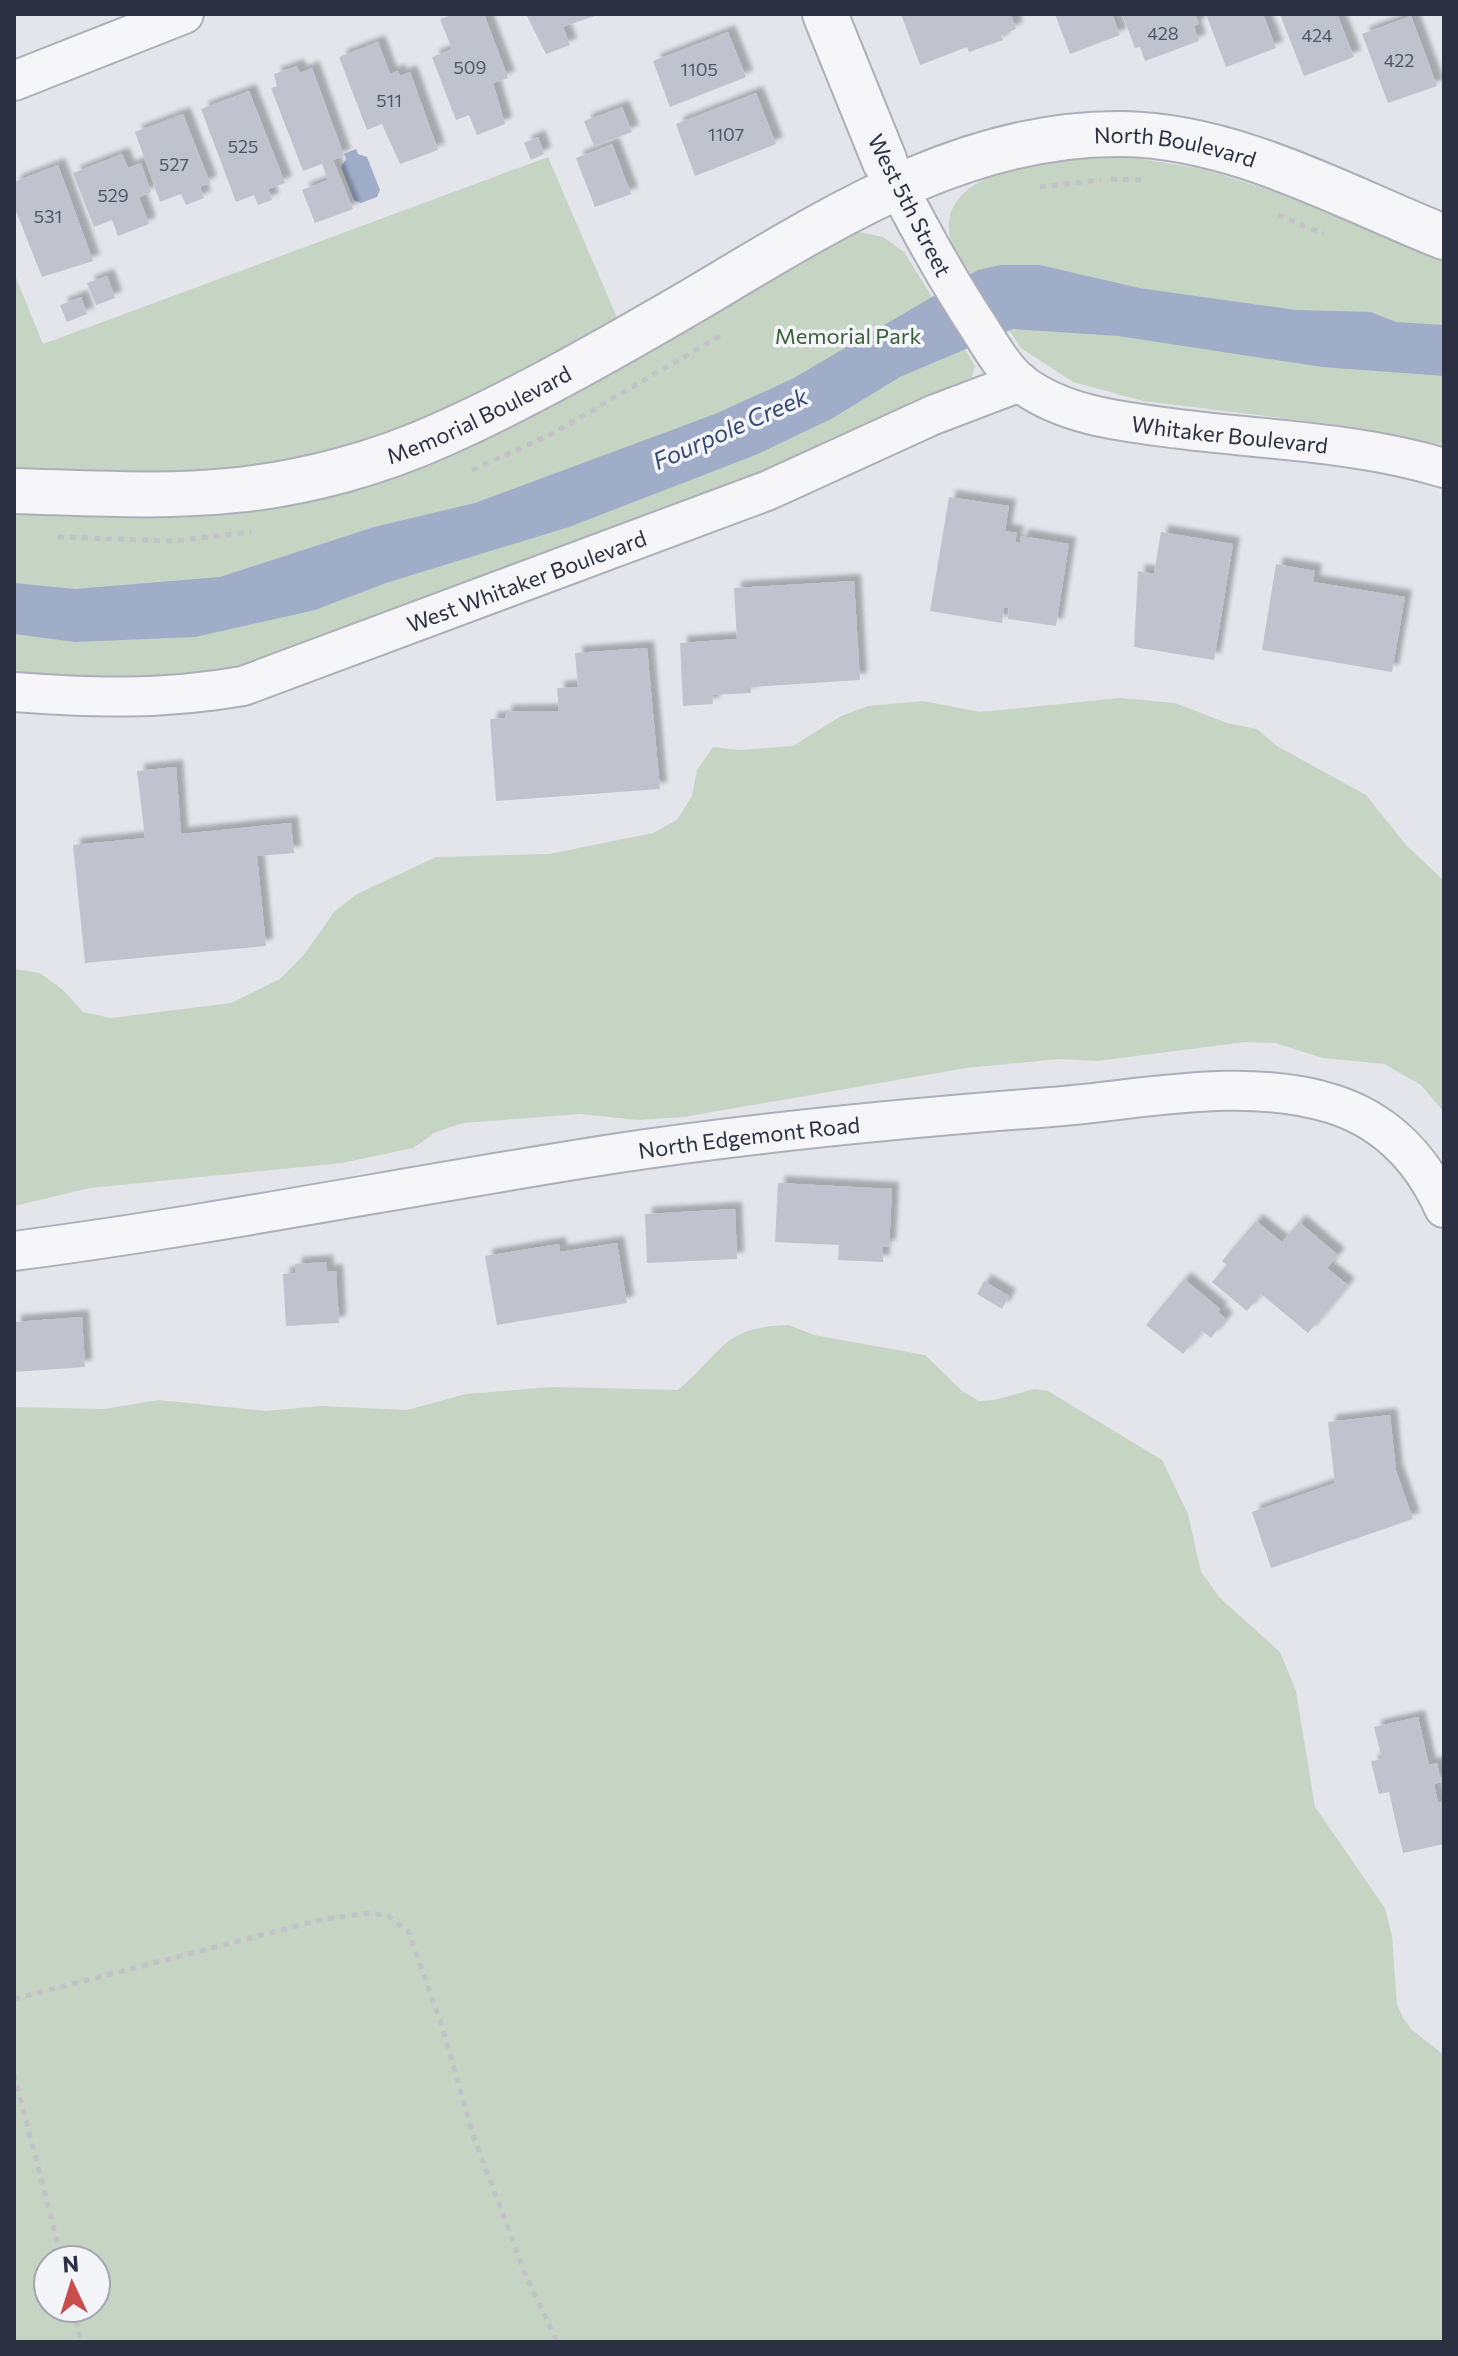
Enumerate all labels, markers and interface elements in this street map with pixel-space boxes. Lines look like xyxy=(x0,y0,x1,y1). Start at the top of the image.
house number: 428 xyxy=(1147,22,1179,44)
house number: 424 xyxy=(1301,24,1333,46)
house number: 422 xyxy=(1384,49,1414,71)
house number: 509 xyxy=(453,56,487,78)
house number: 1105 xyxy=(680,58,718,80)
house number: 511 xyxy=(376,89,402,111)
street label: North Boulevard xyxy=(1093,120,1260,172)
house number: 1107 xyxy=(708,123,744,145)
street label: West 5th Street xyxy=(862,129,958,281)
house number: 525 xyxy=(228,135,258,157)
house number: 527 xyxy=(159,153,189,175)
house number: 529 xyxy=(97,184,129,206)
house number: 531 xyxy=(34,205,62,227)
park label: Memorial Park xyxy=(775,322,921,349)
street label: Memorial Boulevard xyxy=(383,359,575,469)
water label: Fourpole Creek xyxy=(648,381,813,475)
street label: Whitaker Boulevard xyxy=(1130,409,1330,458)
street label: West Whitaker Boulevard xyxy=(403,524,650,637)
street label: North Edgemont Road xyxy=(636,1110,861,1163)
north arrow xyxy=(32,2244,112,2324)
text: N xyxy=(61,2250,80,2278)

